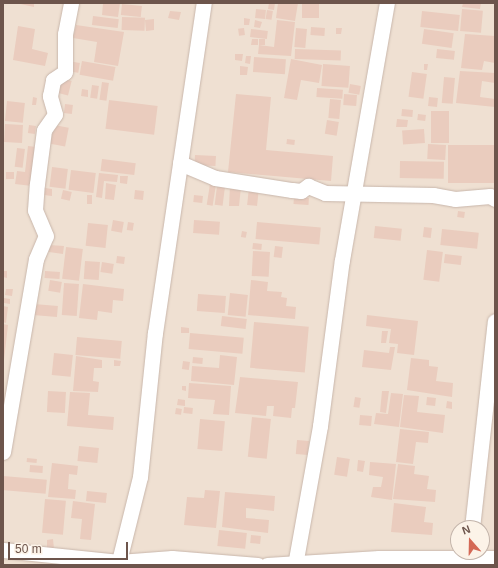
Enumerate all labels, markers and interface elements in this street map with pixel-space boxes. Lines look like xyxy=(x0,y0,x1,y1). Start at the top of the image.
north arrow xyxy=(450,520,490,560)
text: N xyxy=(460,523,472,537)
scale bar xyxy=(10,534,130,560)
text: 50 m xyxy=(15,542,42,556)

